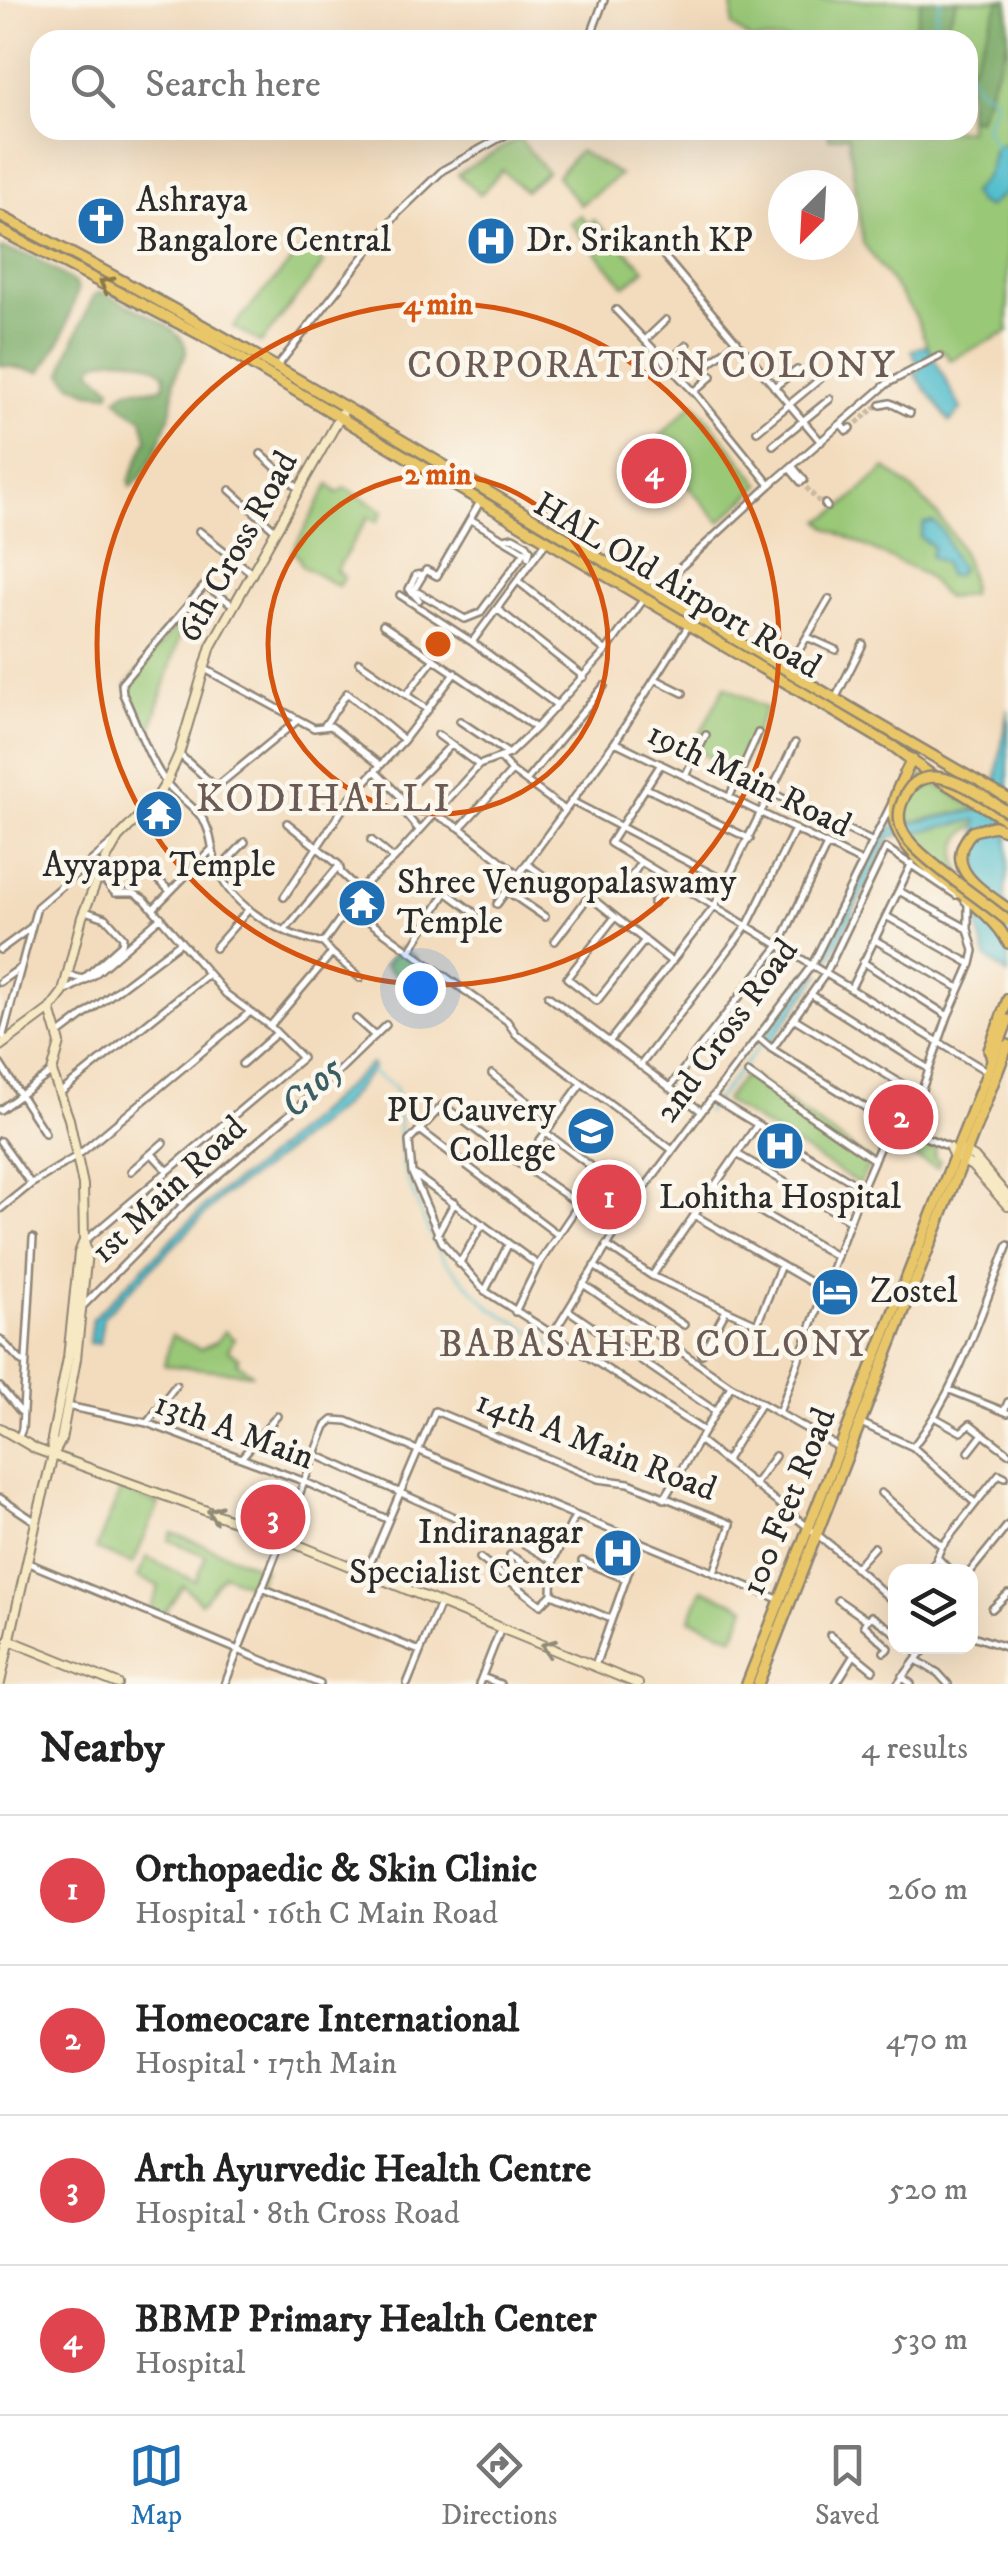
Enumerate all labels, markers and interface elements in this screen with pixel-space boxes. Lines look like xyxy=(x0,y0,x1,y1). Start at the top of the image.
search box xyxy=(30,30,978,140)
icon: search xyxy=(65,58,120,113)
text: Search here xyxy=(145,61,321,109)
north arrow xyxy=(768,170,858,260)
place label: Ashraya Bangalore Central xyxy=(136,179,391,263)
church icon: Ashraya Bangalore Central xyxy=(75,195,127,247)
hospital icon: Dr. Srikanth KP xyxy=(465,215,517,267)
place label: Dr. Srikanth KP xyxy=(526,219,753,263)
one-way arrow xyxy=(98,277,116,296)
text: 4 min xyxy=(403,287,473,324)
district label: CORPORATION COLONY xyxy=(407,342,897,390)
pin: 4 xyxy=(622,434,686,508)
street label: 6th Cross Road xyxy=(167,443,309,650)
text: 2 min xyxy=(404,457,472,494)
street label: HAL Old Airport Road xyxy=(525,483,829,689)
centre of rings xyxy=(420,626,456,662)
street label: 19th Main Road xyxy=(640,712,859,849)
district label: KODIHALLI xyxy=(196,775,452,825)
temple icon: Ayyappa Temple xyxy=(133,788,185,840)
place label: Ayyappa Temple xyxy=(42,844,276,888)
place label: Shree Venugopalaswamy Temple xyxy=(397,861,737,945)
temple icon: Shree Venugopalaswamy Temple xyxy=(336,877,388,929)
street label: 2nd Cross Road xyxy=(645,930,809,1132)
your location xyxy=(395,963,446,1014)
water label: C105 xyxy=(270,1046,355,1129)
pin: 2 xyxy=(868,1080,934,1154)
place label: PU Cauvery College xyxy=(387,1089,556,1173)
school or university icon: PU Cauvery College xyxy=(565,1105,617,1157)
street label: 1st Main Road xyxy=(82,1106,257,1273)
hospital icon: Lohitha Hospital xyxy=(754,1120,806,1172)
pin: 1 xyxy=(576,1160,642,1234)
place label: Lohitha Hospital xyxy=(659,1176,901,1220)
hotel icon: Zostel xyxy=(809,1266,861,1318)
place label: Zostel xyxy=(870,1270,958,1314)
district label: BABASAHEB COLONY xyxy=(439,1321,871,1369)
street label: 14th A Main Road xyxy=(470,1380,723,1512)
street label: 13th A Main xyxy=(148,1382,320,1480)
street label: 100 Feet Road xyxy=(731,1401,847,1602)
pin: 3 xyxy=(240,1480,306,1554)
one-way arrow xyxy=(206,1504,223,1525)
place label: Indiranagar Specialist Center xyxy=(349,1511,583,1595)
hospital icon: Indiranagar Specialist Center xyxy=(592,1527,644,1579)
map controls xyxy=(888,1564,978,1654)
button: layers xyxy=(888,1564,978,1654)
one-way arrow xyxy=(540,1639,558,1659)
text: Nearby xyxy=(40,1723,164,1775)
text: 4 results xyxy=(861,1729,968,1769)
text: Orthopaedic & Skin Clinic xyxy=(135,1846,537,1894)
text: 1 xyxy=(67,1870,78,1910)
text: 260 m xyxy=(888,1870,968,1910)
text: Hospital · 16th C Main Road xyxy=(135,1894,498,1934)
text: Homeocare International xyxy=(135,1996,519,2044)
text: 2 xyxy=(65,2020,80,2060)
text: 470 m xyxy=(886,2020,968,2060)
text: Hospital · 17th Main xyxy=(135,2044,397,2084)
text: Arth Ayurvedic Health Centre xyxy=(135,2146,591,2194)
text: 3 xyxy=(67,2170,78,2210)
text: 520 m xyxy=(888,2170,968,2210)
text: Hospital · 8th Cross Road xyxy=(135,2194,460,2234)
text: BBMP Primary Health Center xyxy=(135,2296,596,2344)
text: 4 xyxy=(63,2320,82,2360)
text: 530 m xyxy=(892,2320,968,2360)
text: Hospital xyxy=(135,2344,245,2384)
tab: Map xyxy=(129,2438,184,2533)
tab: Directions xyxy=(441,2438,557,2533)
tab: Saved xyxy=(815,2438,879,2533)

